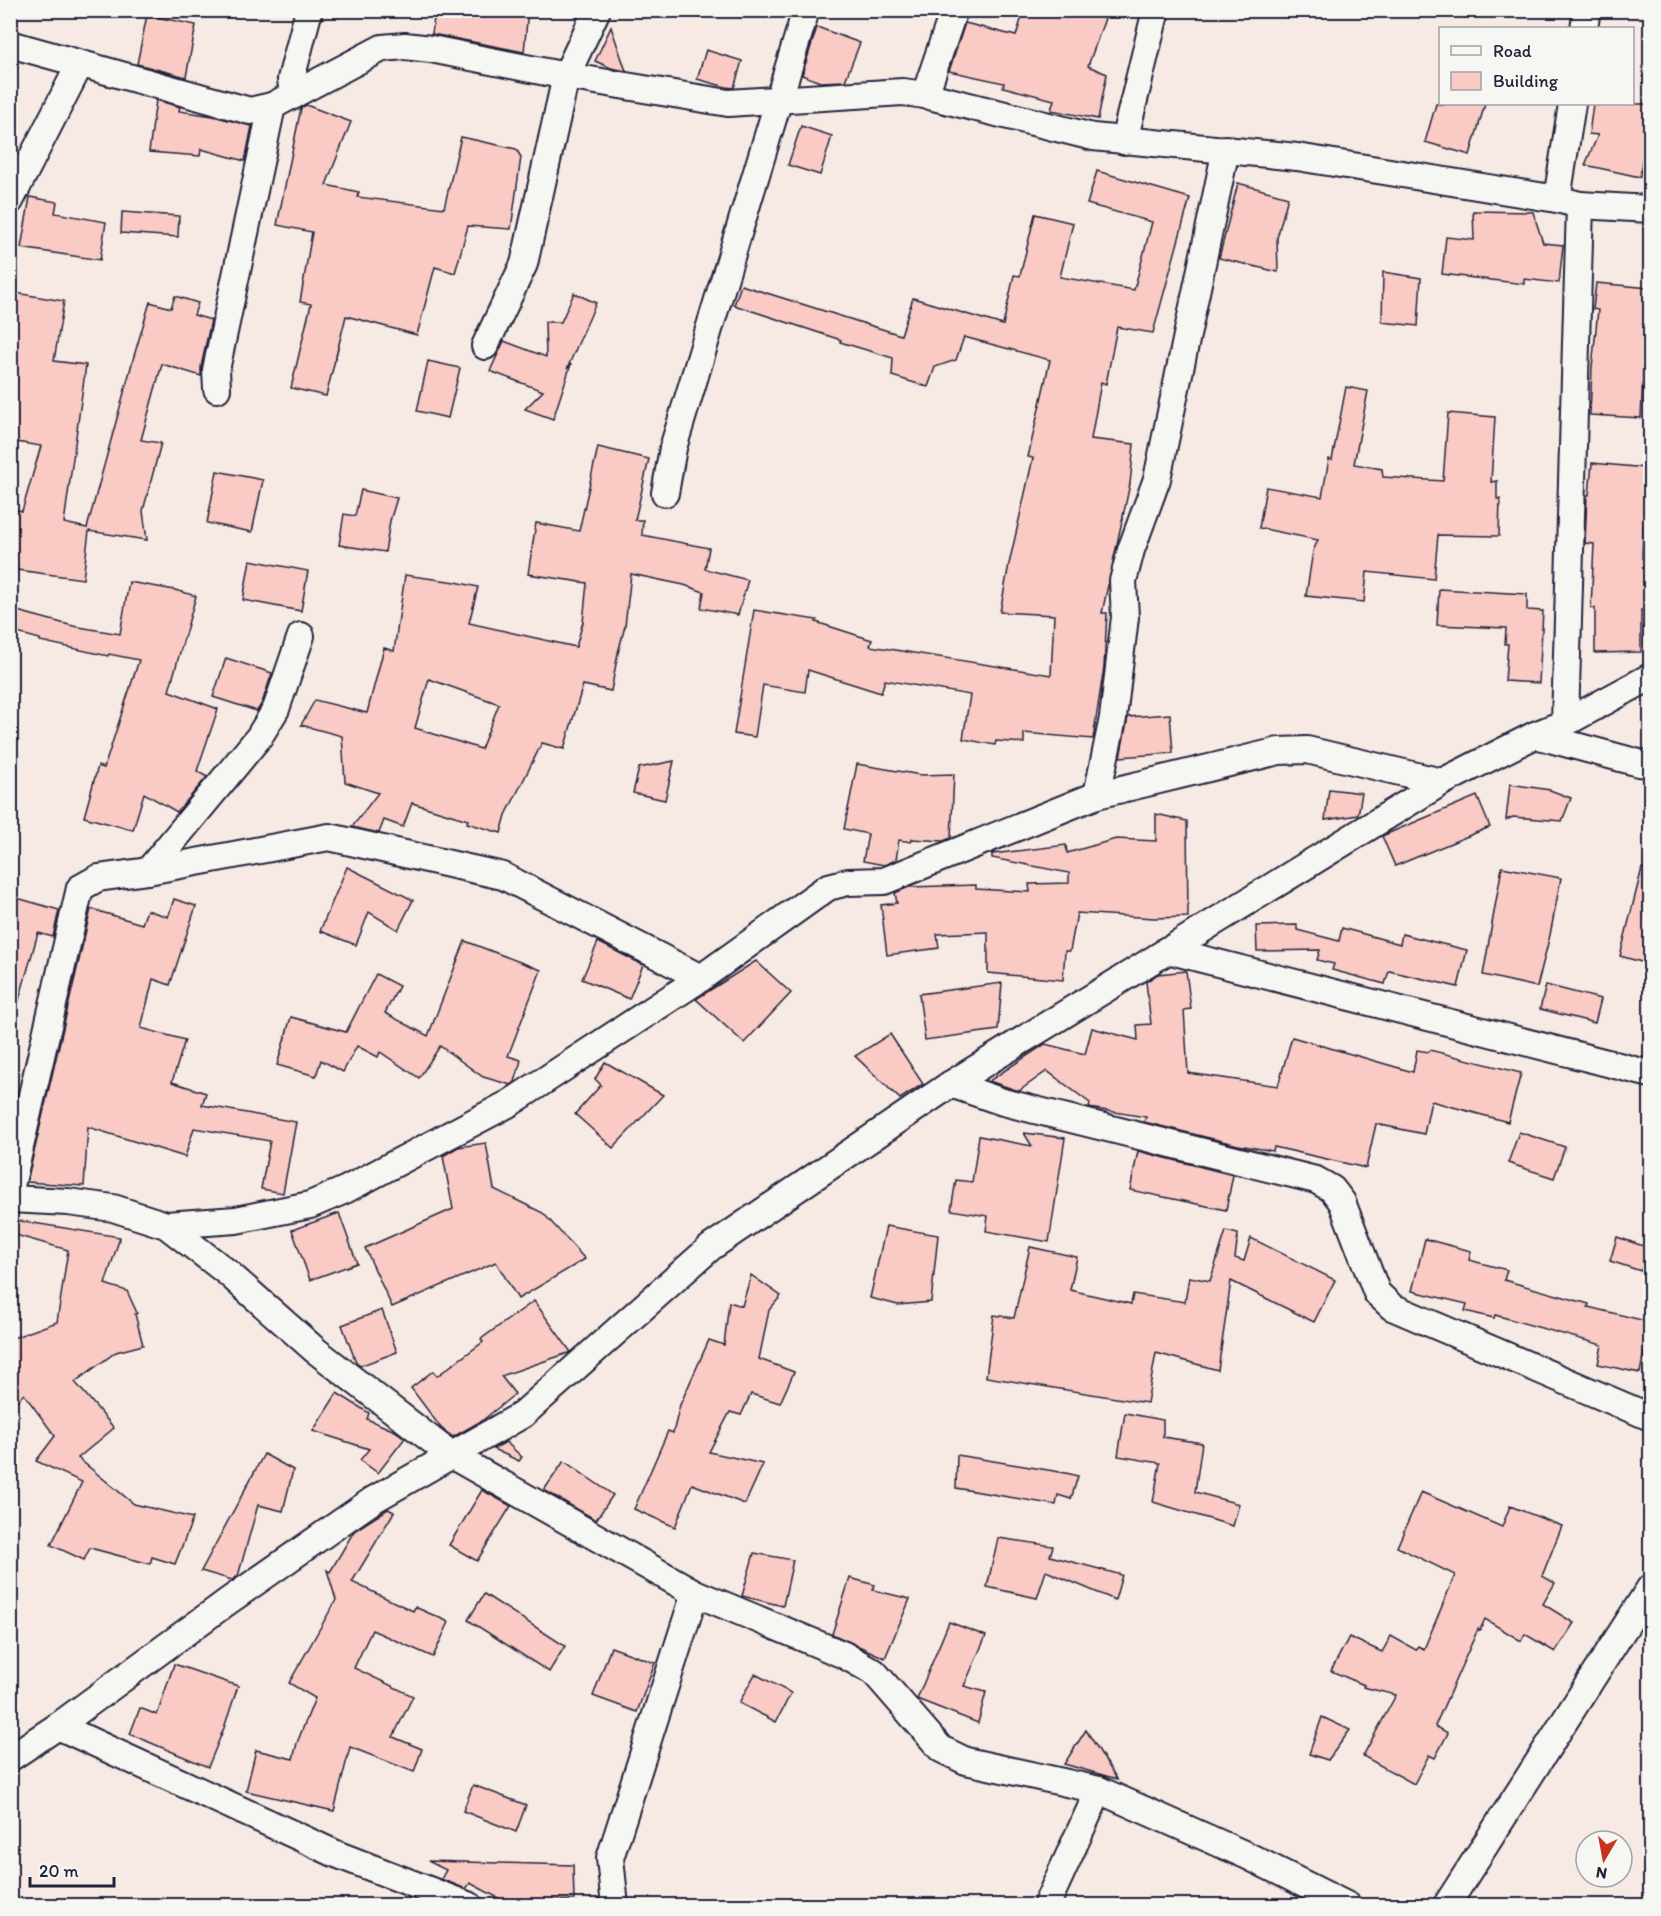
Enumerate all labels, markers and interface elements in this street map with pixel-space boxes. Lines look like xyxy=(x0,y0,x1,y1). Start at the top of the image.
legend xyxy=(1439,27,1634,105)
text: Road xyxy=(1493,40,1532,62)
text: Building xyxy=(1493,70,1559,92)
north arrow xyxy=(1574,1829,1634,1889)
scale bar xyxy=(30,1850,114,1888)
text: 20 m xyxy=(39,1860,79,1882)
text: N xyxy=(1595,1863,1608,1884)

